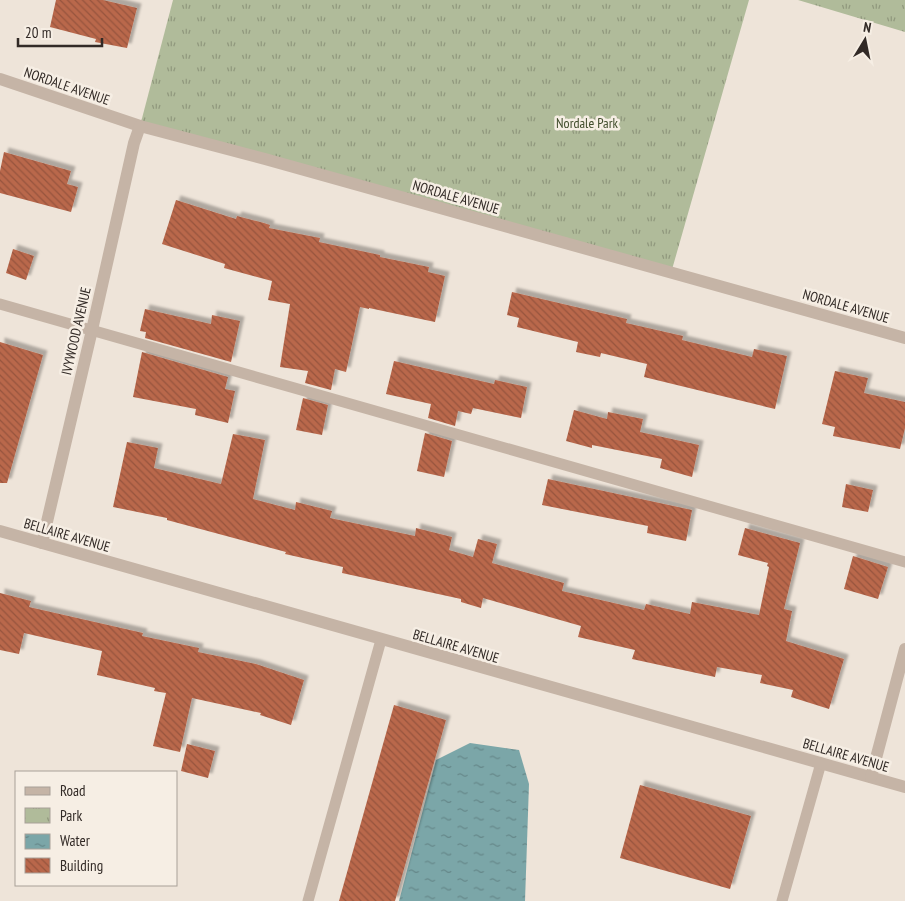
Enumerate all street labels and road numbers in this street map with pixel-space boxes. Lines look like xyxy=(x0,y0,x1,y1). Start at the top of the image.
street label: NORDALE AVENUE xyxy=(22,63,112,109)
street label: NORDALE AVENUE xyxy=(411,176,501,218)
street label: IVYWOOD AVENUE xyxy=(57,285,95,377)
street label: NORDALE AVENUE xyxy=(801,285,891,327)
street label: BELLAIRE AVENUE xyxy=(22,514,112,556)
street label: BELLAIRE AVENUE xyxy=(411,625,501,667)
street label: BELLAIRE AVENUE xyxy=(801,734,891,776)

